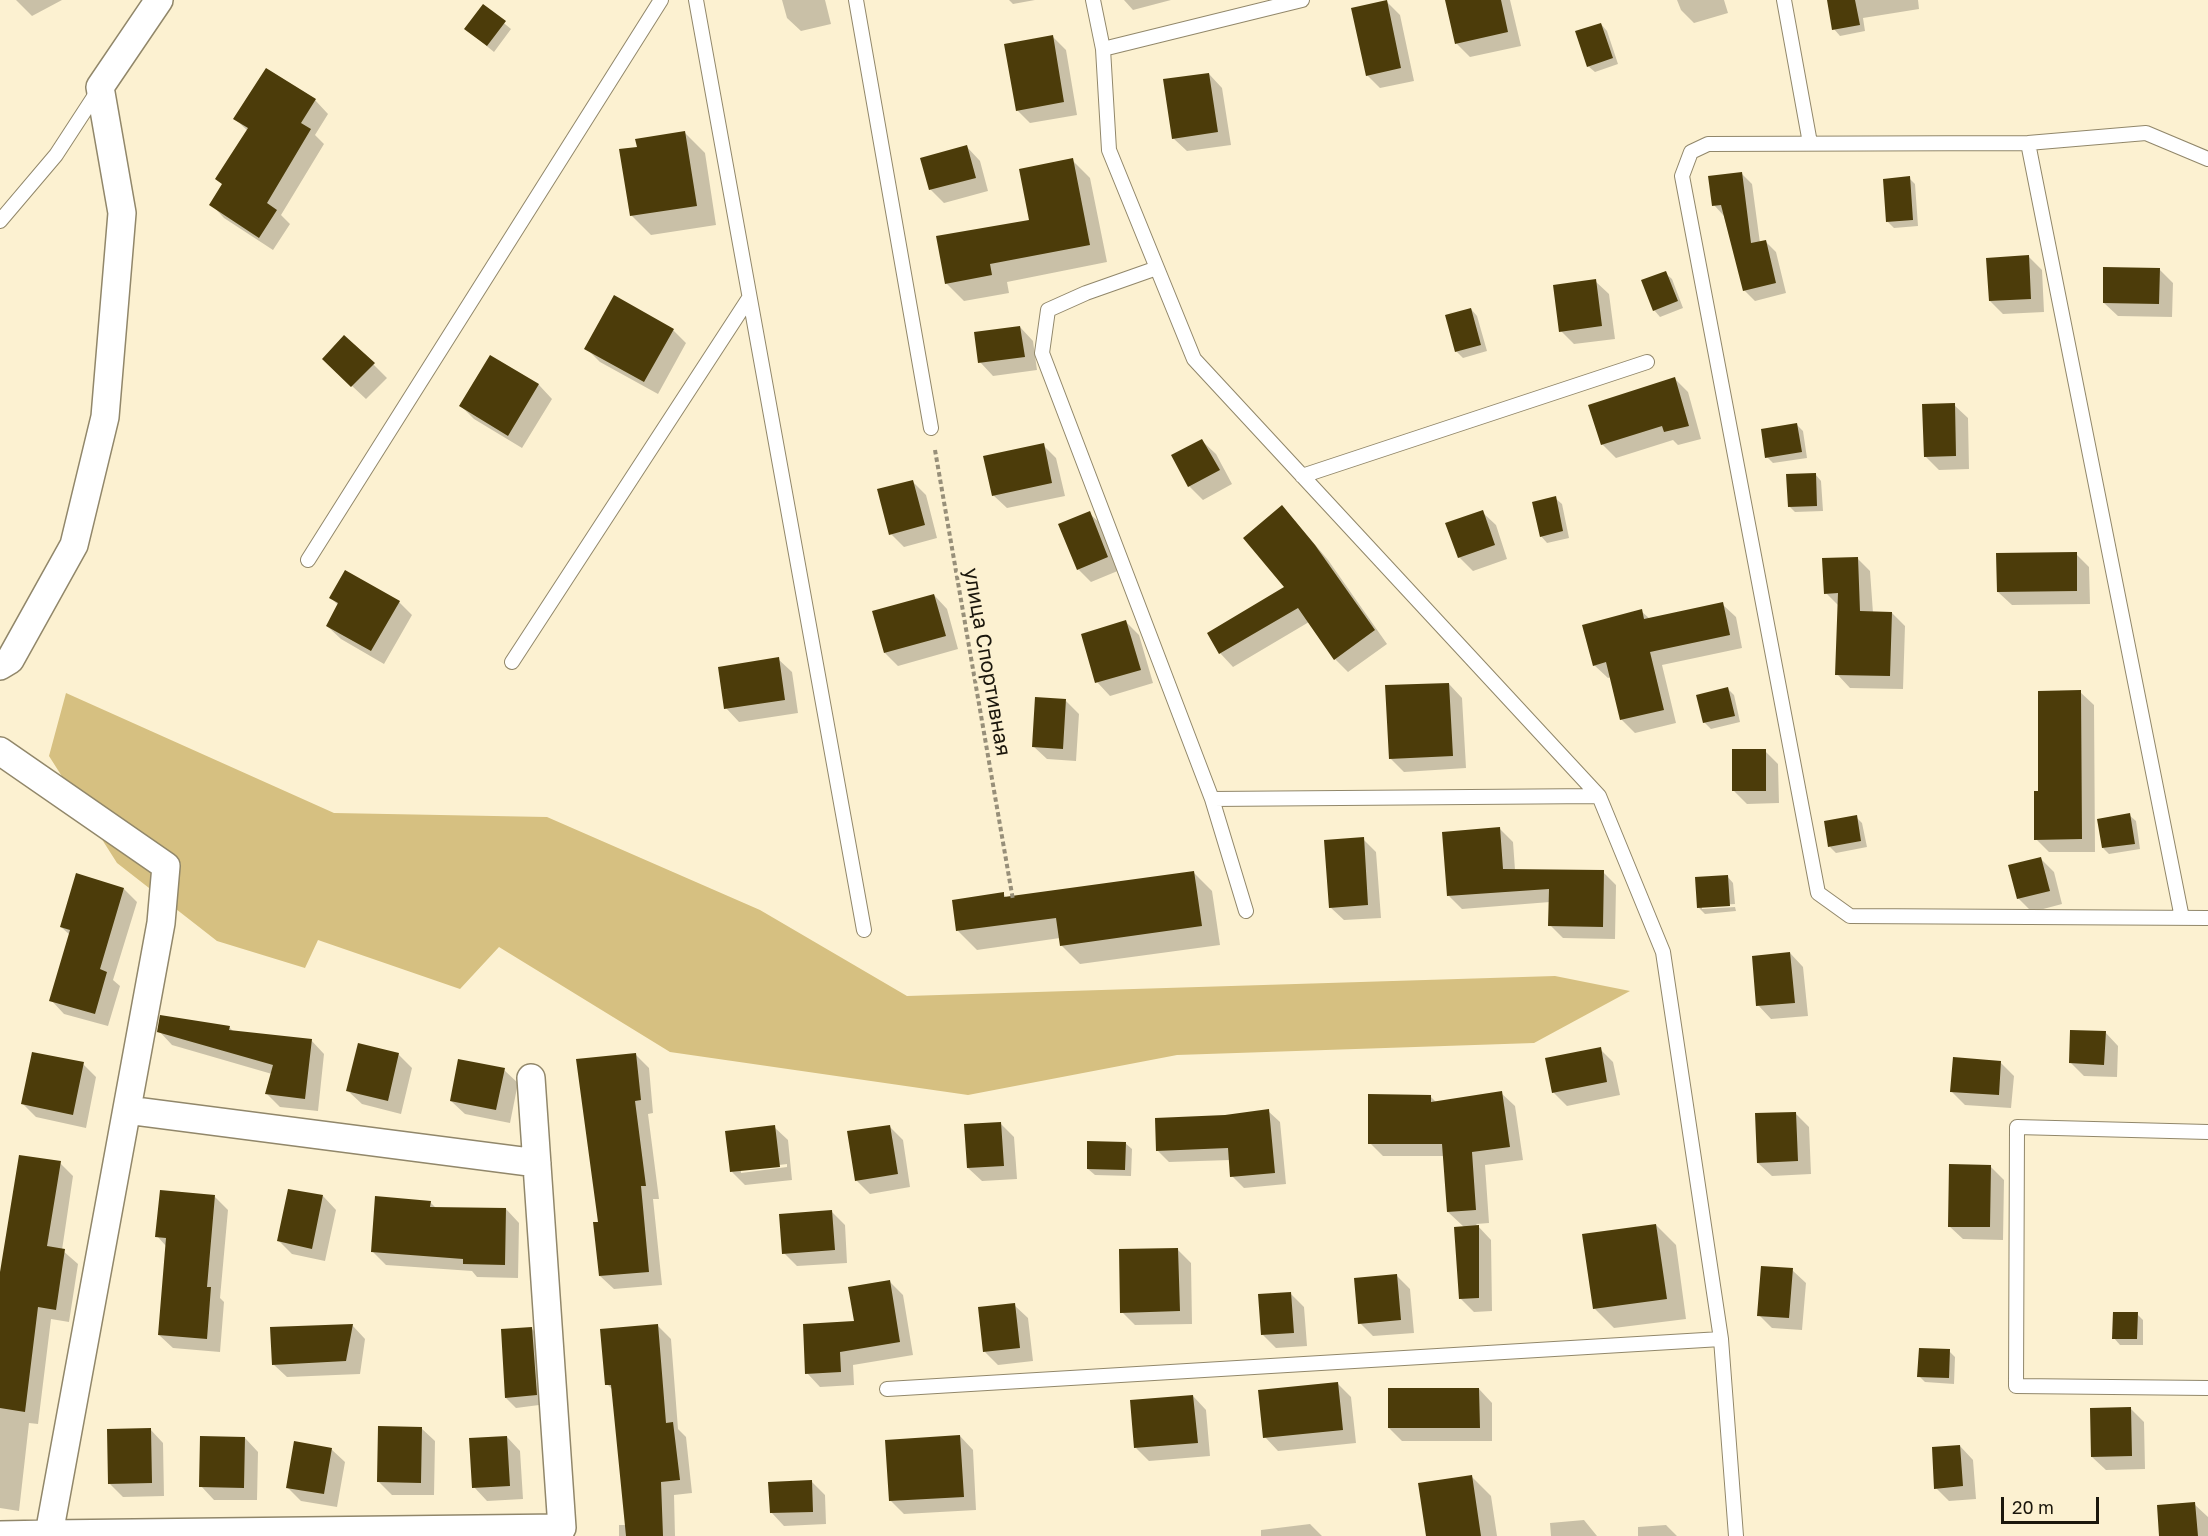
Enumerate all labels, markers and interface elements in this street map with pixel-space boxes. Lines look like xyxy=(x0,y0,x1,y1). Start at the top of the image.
street label: улица Спортивная xyxy=(958,566,1016,758)
scale bar xyxy=(2004,1485,2102,1523)
text: 20 m xyxy=(2012,1496,2054,1518)

